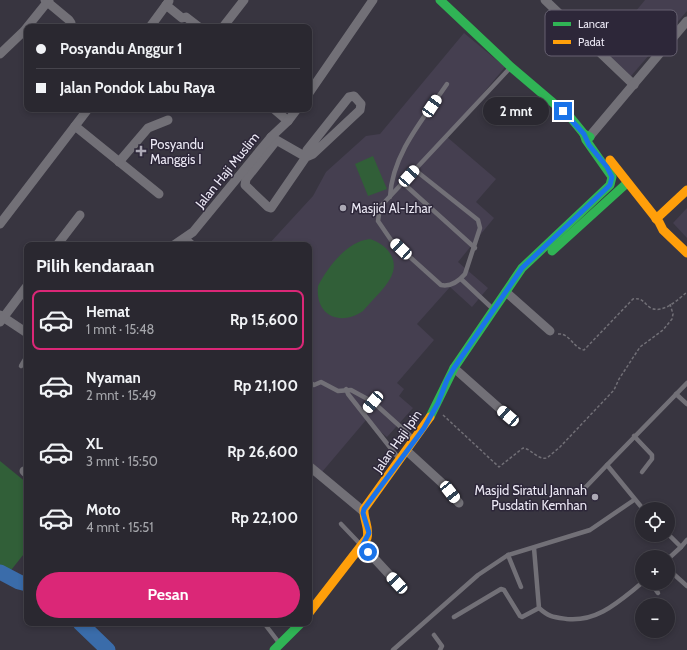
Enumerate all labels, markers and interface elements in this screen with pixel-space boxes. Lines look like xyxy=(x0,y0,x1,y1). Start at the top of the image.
legend xyxy=(545,10,677,56)
text: Lancar xyxy=(578,17,609,31)
text: Padat xyxy=(578,35,605,49)
text: Posyandu Anggur 1 xyxy=(60,40,182,58)
text: Jalan Pondok Labu Raya xyxy=(60,79,215,97)
car xyxy=(420,93,444,119)
callout: 2 mnt xyxy=(483,97,549,125)
route end xyxy=(554,102,572,120)
text: 2 mnt xyxy=(500,103,532,119)
street label: Jalan Haji Muslim xyxy=(191,129,263,212)
place label: Posyandu Manggis I xyxy=(150,136,204,167)
marker: Posyandu Manggis I xyxy=(135,145,147,157)
car xyxy=(397,163,421,189)
place label: Masjid Al-Izhar xyxy=(351,200,433,217)
marker: Masjid Al-Izhar xyxy=(338,203,348,213)
car xyxy=(388,236,414,262)
text: Pilih kendaraan xyxy=(36,255,154,277)
icon: car xyxy=(38,302,74,338)
text: Hemat xyxy=(86,303,130,321)
text: Rp 15,600 xyxy=(230,311,298,329)
text: 1 mnt · 15:48 xyxy=(86,321,154,337)
icon: car xyxy=(38,368,74,404)
text: Nyaman xyxy=(86,369,141,387)
text: Rp 21,100 xyxy=(233,377,298,395)
text: 2 mnt · 15:49 xyxy=(86,387,157,403)
car xyxy=(361,389,385,415)
car xyxy=(495,404,521,428)
street label: Jalan Haji Ipin xyxy=(369,406,425,477)
icon: car xyxy=(38,434,74,470)
text: XL xyxy=(86,435,103,453)
text: Rp 26,600 xyxy=(227,443,298,461)
text: 3 mnt · 15:50 xyxy=(86,453,158,469)
car xyxy=(438,479,462,505)
place label: Masjid Siratul Jannah Pusdatin Kemhan xyxy=(474,482,587,513)
marker: Masjid Siratul Jannah Pusdatin Kemhan xyxy=(590,492,600,502)
icon: car xyxy=(38,500,74,536)
text: Moto xyxy=(86,501,120,519)
map controls xyxy=(635,502,675,638)
button: locate xyxy=(635,502,675,542)
text: Rp 22,100 xyxy=(231,509,298,527)
text: 4 mnt · 15:51 xyxy=(86,519,154,535)
route start xyxy=(359,543,377,561)
button: + xyxy=(635,550,675,590)
car xyxy=(384,570,410,596)
button: Pesan xyxy=(36,572,300,618)
button: − xyxy=(635,598,675,638)

